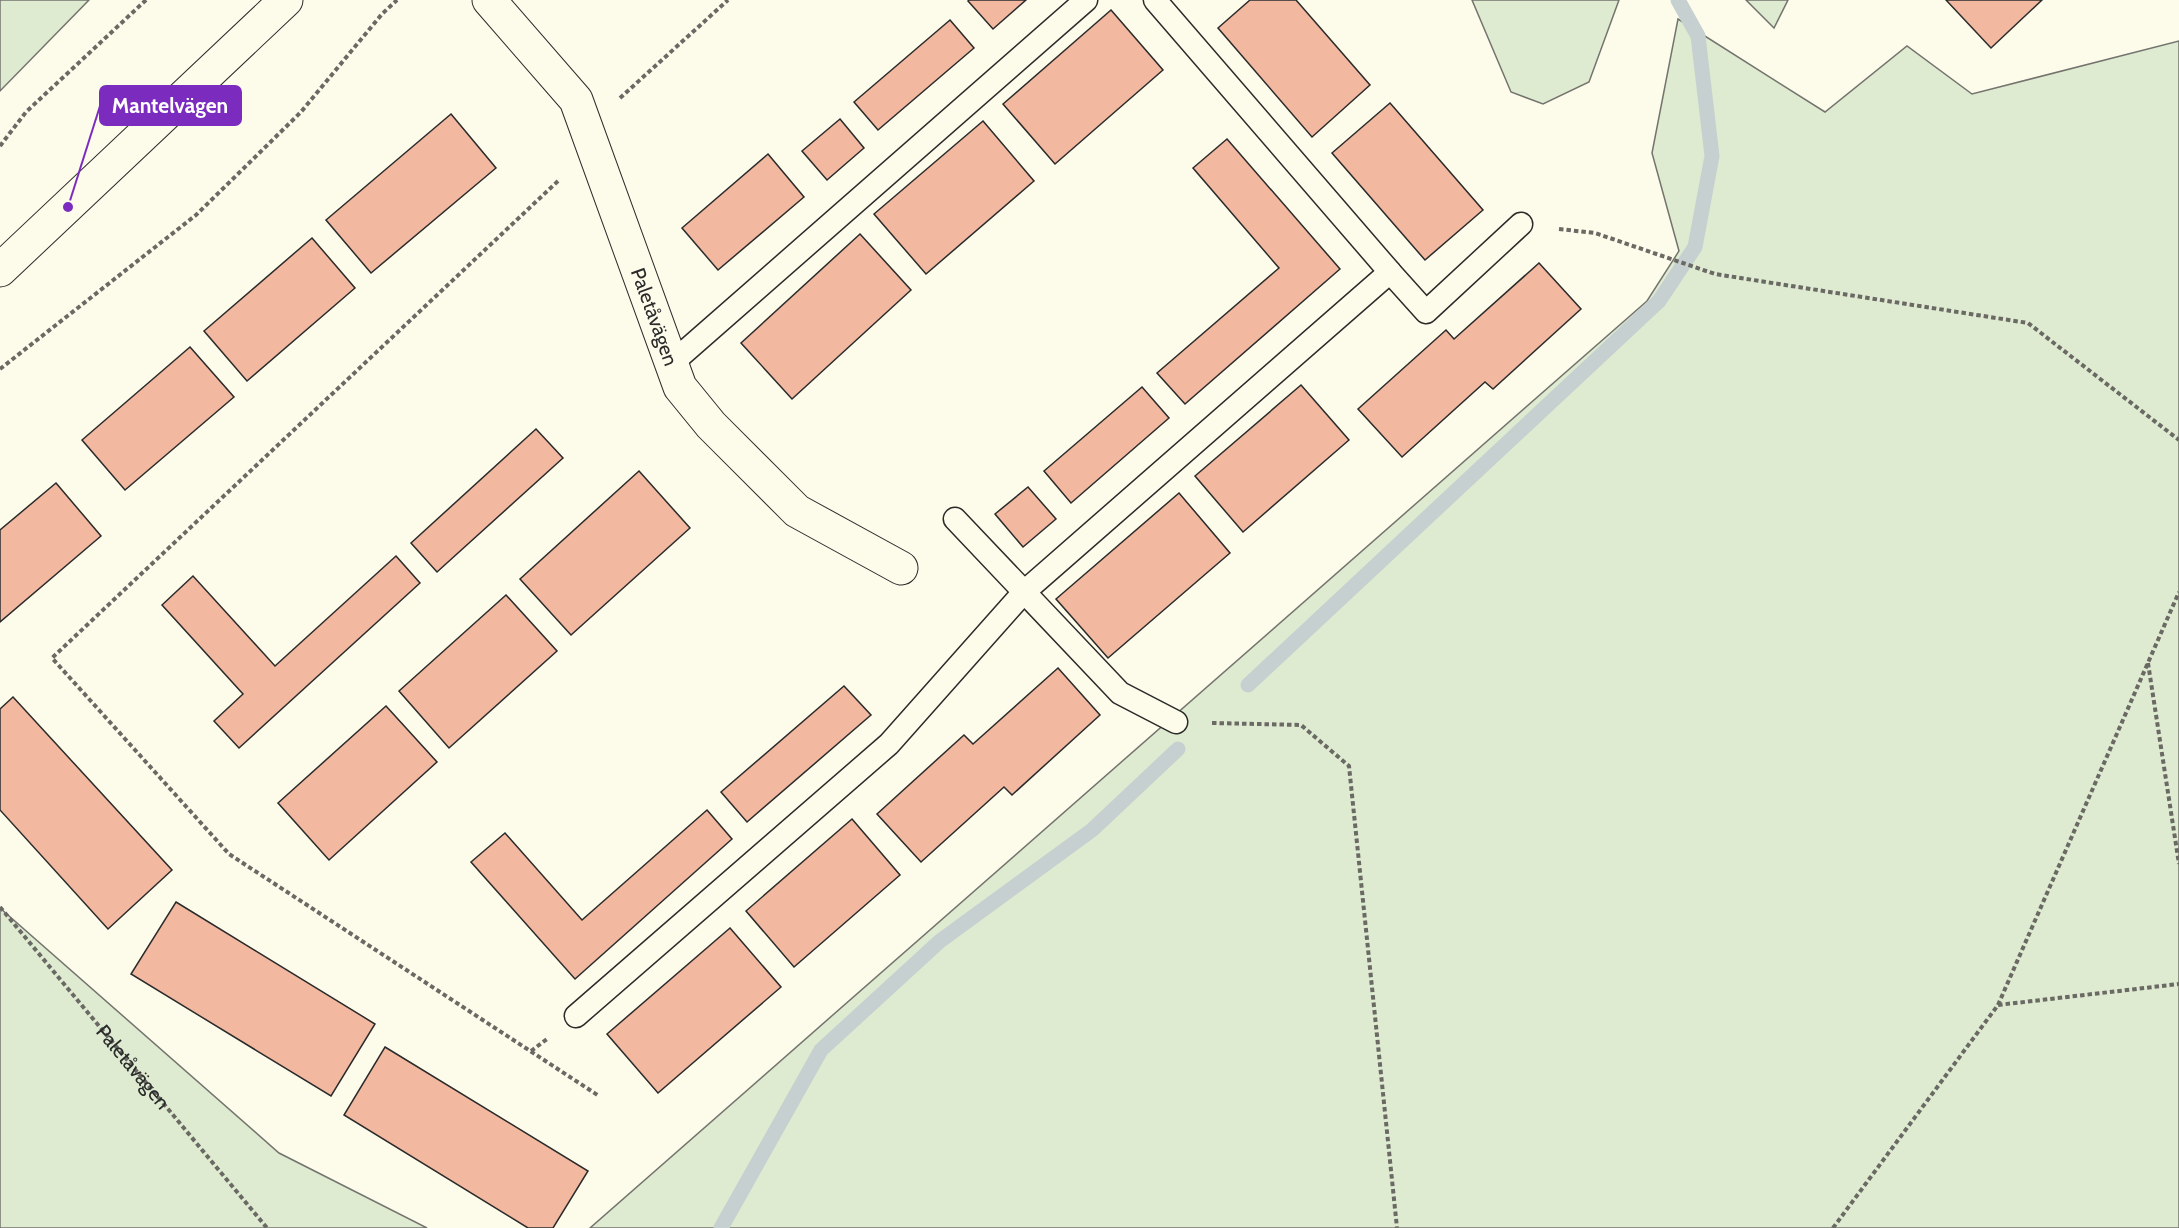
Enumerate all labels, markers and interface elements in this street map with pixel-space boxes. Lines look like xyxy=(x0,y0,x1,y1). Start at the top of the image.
callout: Mantelvägen xyxy=(100,86,241,125)
text: Mantelvägen xyxy=(112,93,228,118)
street label: Paletåvägen xyxy=(626,264,683,369)
street label: Paletåvägen xyxy=(91,1020,175,1114)

